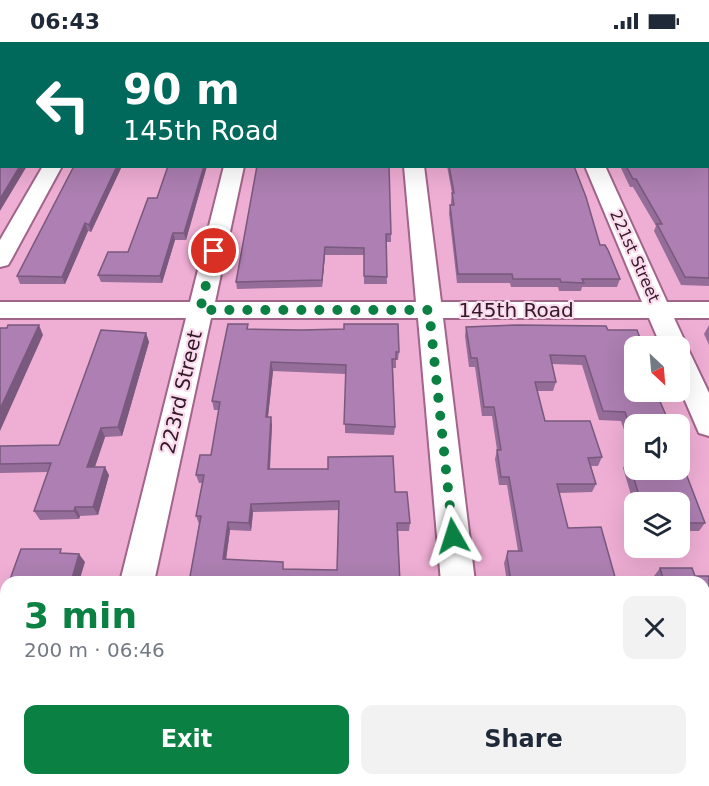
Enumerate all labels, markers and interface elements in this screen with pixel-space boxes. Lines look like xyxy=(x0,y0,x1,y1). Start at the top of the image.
text: 06:43 xyxy=(30,9,100,34)
text: 90 m xyxy=(123,65,240,114)
icon: left xyxy=(24,66,102,144)
text: 145th Road xyxy=(123,115,279,146)
street label: 221st Street xyxy=(606,207,664,305)
pin xyxy=(188,225,239,276)
icon: arrive xyxy=(197,234,230,267)
street label: 145th Road xyxy=(458,298,574,322)
street label: 223rd Street xyxy=(155,328,207,456)
north arrow xyxy=(624,336,690,402)
map controls xyxy=(624,336,690,558)
button: sound xyxy=(624,414,690,480)
button: layers xyxy=(624,492,690,558)
position arrow xyxy=(421,504,485,568)
text: 3 min xyxy=(24,595,137,636)
button: close xyxy=(623,596,686,659)
text: 200 m · 06:46 xyxy=(24,638,165,662)
button: Exit xyxy=(24,705,349,774)
button: Share xyxy=(361,705,686,774)

